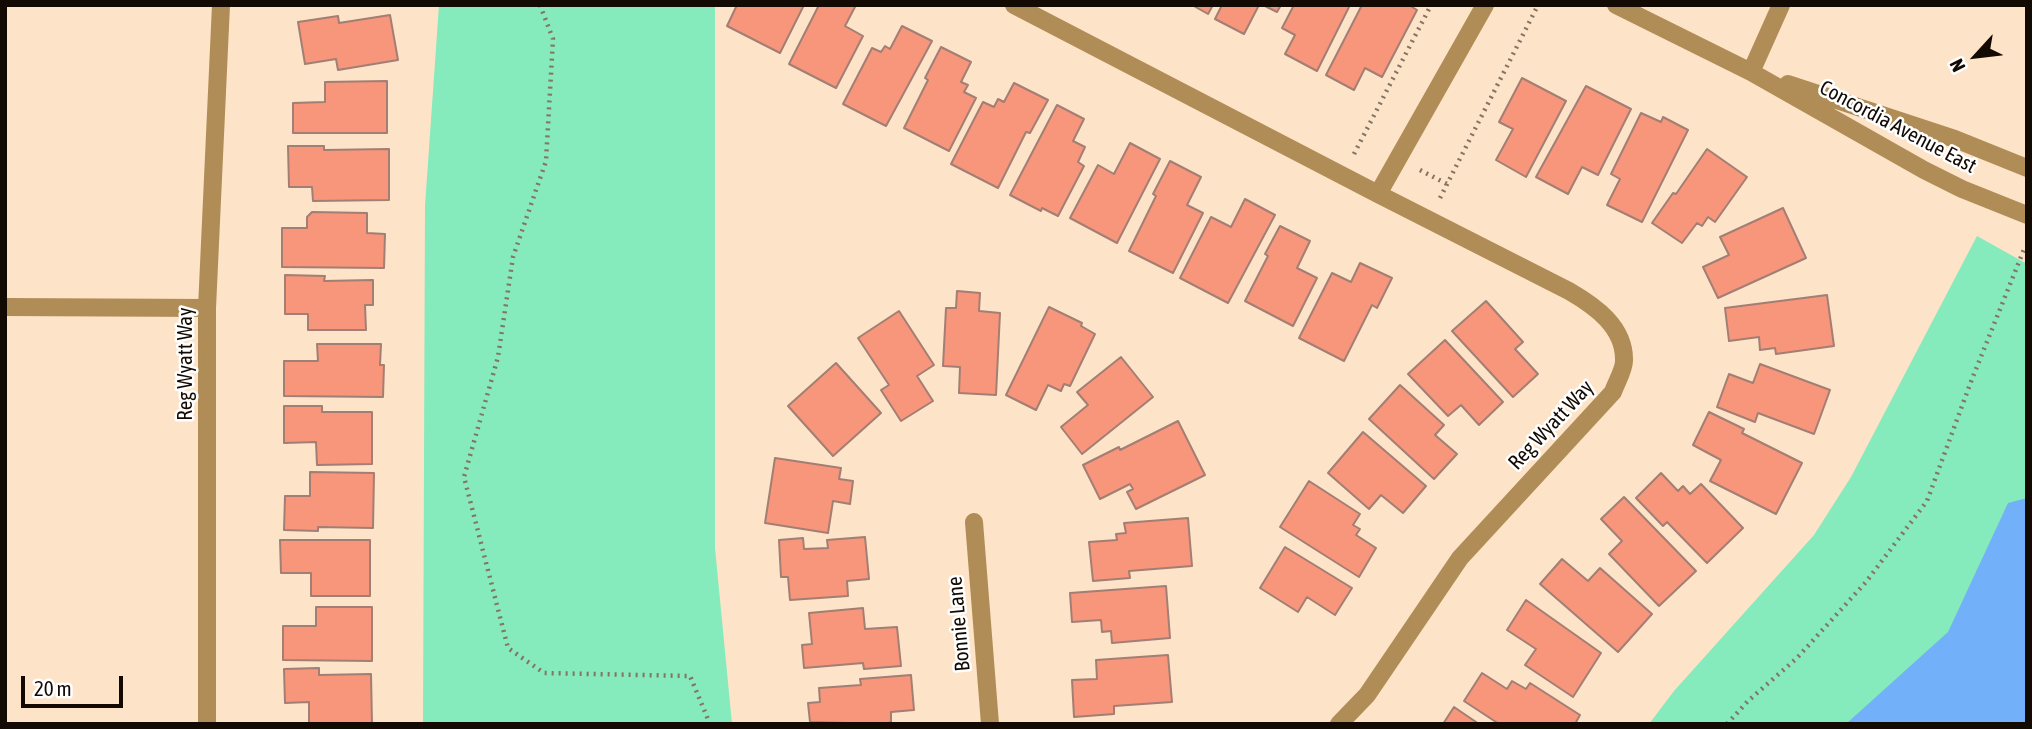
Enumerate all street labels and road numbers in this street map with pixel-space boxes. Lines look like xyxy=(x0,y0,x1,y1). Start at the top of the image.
street label: Concordia Avenue East xyxy=(1815,75,1981,179)
street label: Reg Wyatt Way xyxy=(172,307,198,421)
street label: Reg Wyatt Way xyxy=(1503,375,1599,475)
street label: Bonnie Lane xyxy=(942,576,976,672)

